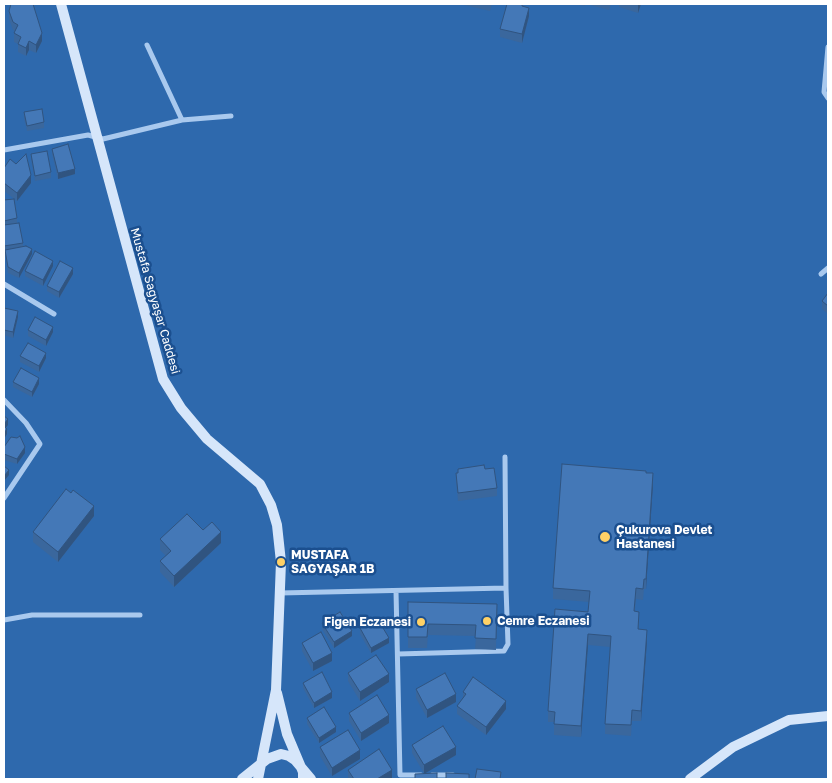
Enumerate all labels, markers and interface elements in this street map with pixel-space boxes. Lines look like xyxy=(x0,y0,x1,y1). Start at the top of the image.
street label: Mustafa Sağyaşar Caddesi xyxy=(127,226,183,376)
place label: Çukurova Devlet Hastanesi xyxy=(616,523,712,551)
marker: Çukurova Devlet Hastanesi xyxy=(598,530,612,544)
place label: MUSTAFA SAĞYAŞAR 1B xyxy=(291,548,374,576)
marker: MUSTAFA SAĞYAŞAR 1B xyxy=(275,556,287,568)
place label: Cemre Eczanesi xyxy=(497,614,589,628)
place label: Figen Eczanesi xyxy=(324,615,411,629)
marker: Cemre Eczanesi xyxy=(481,615,493,627)
marker: Figen Eczanesi xyxy=(415,616,427,628)

